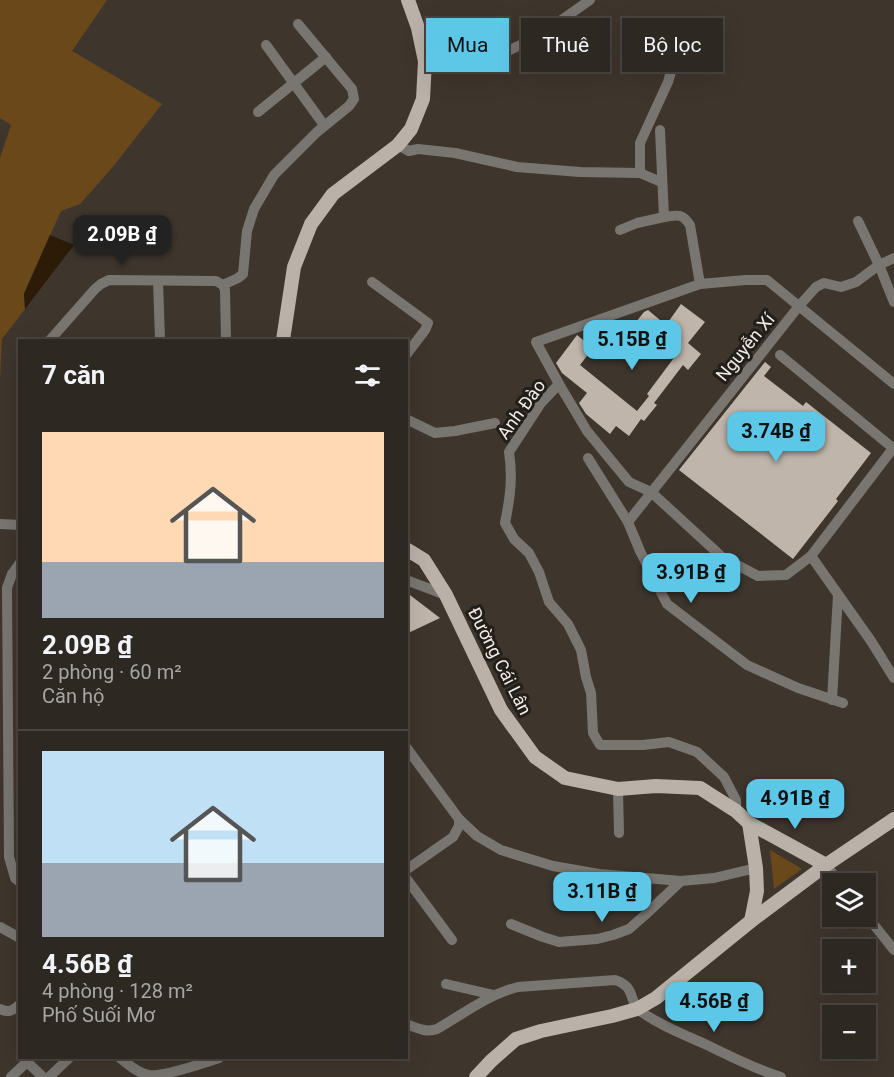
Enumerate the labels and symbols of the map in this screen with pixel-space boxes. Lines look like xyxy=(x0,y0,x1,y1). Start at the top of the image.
pin: 2.09B ₫ xyxy=(67,215,177,266)
street label: Nguyễn Xí xyxy=(711,309,779,385)
pin: 5.15B ₫ xyxy=(577,320,687,371)
street label: Anh Đào xyxy=(492,375,550,443)
pin: 3.74B ₫ xyxy=(721,412,831,463)
pin: 3.91B ₫ xyxy=(636,553,746,604)
street label: Đường Cái Lân xyxy=(464,604,536,718)
pin: 4.91B ₫ xyxy=(740,779,850,830)
pin: 3.11B ₫ xyxy=(547,872,657,923)
pin: 4.56B ₫ xyxy=(659,982,769,1033)

